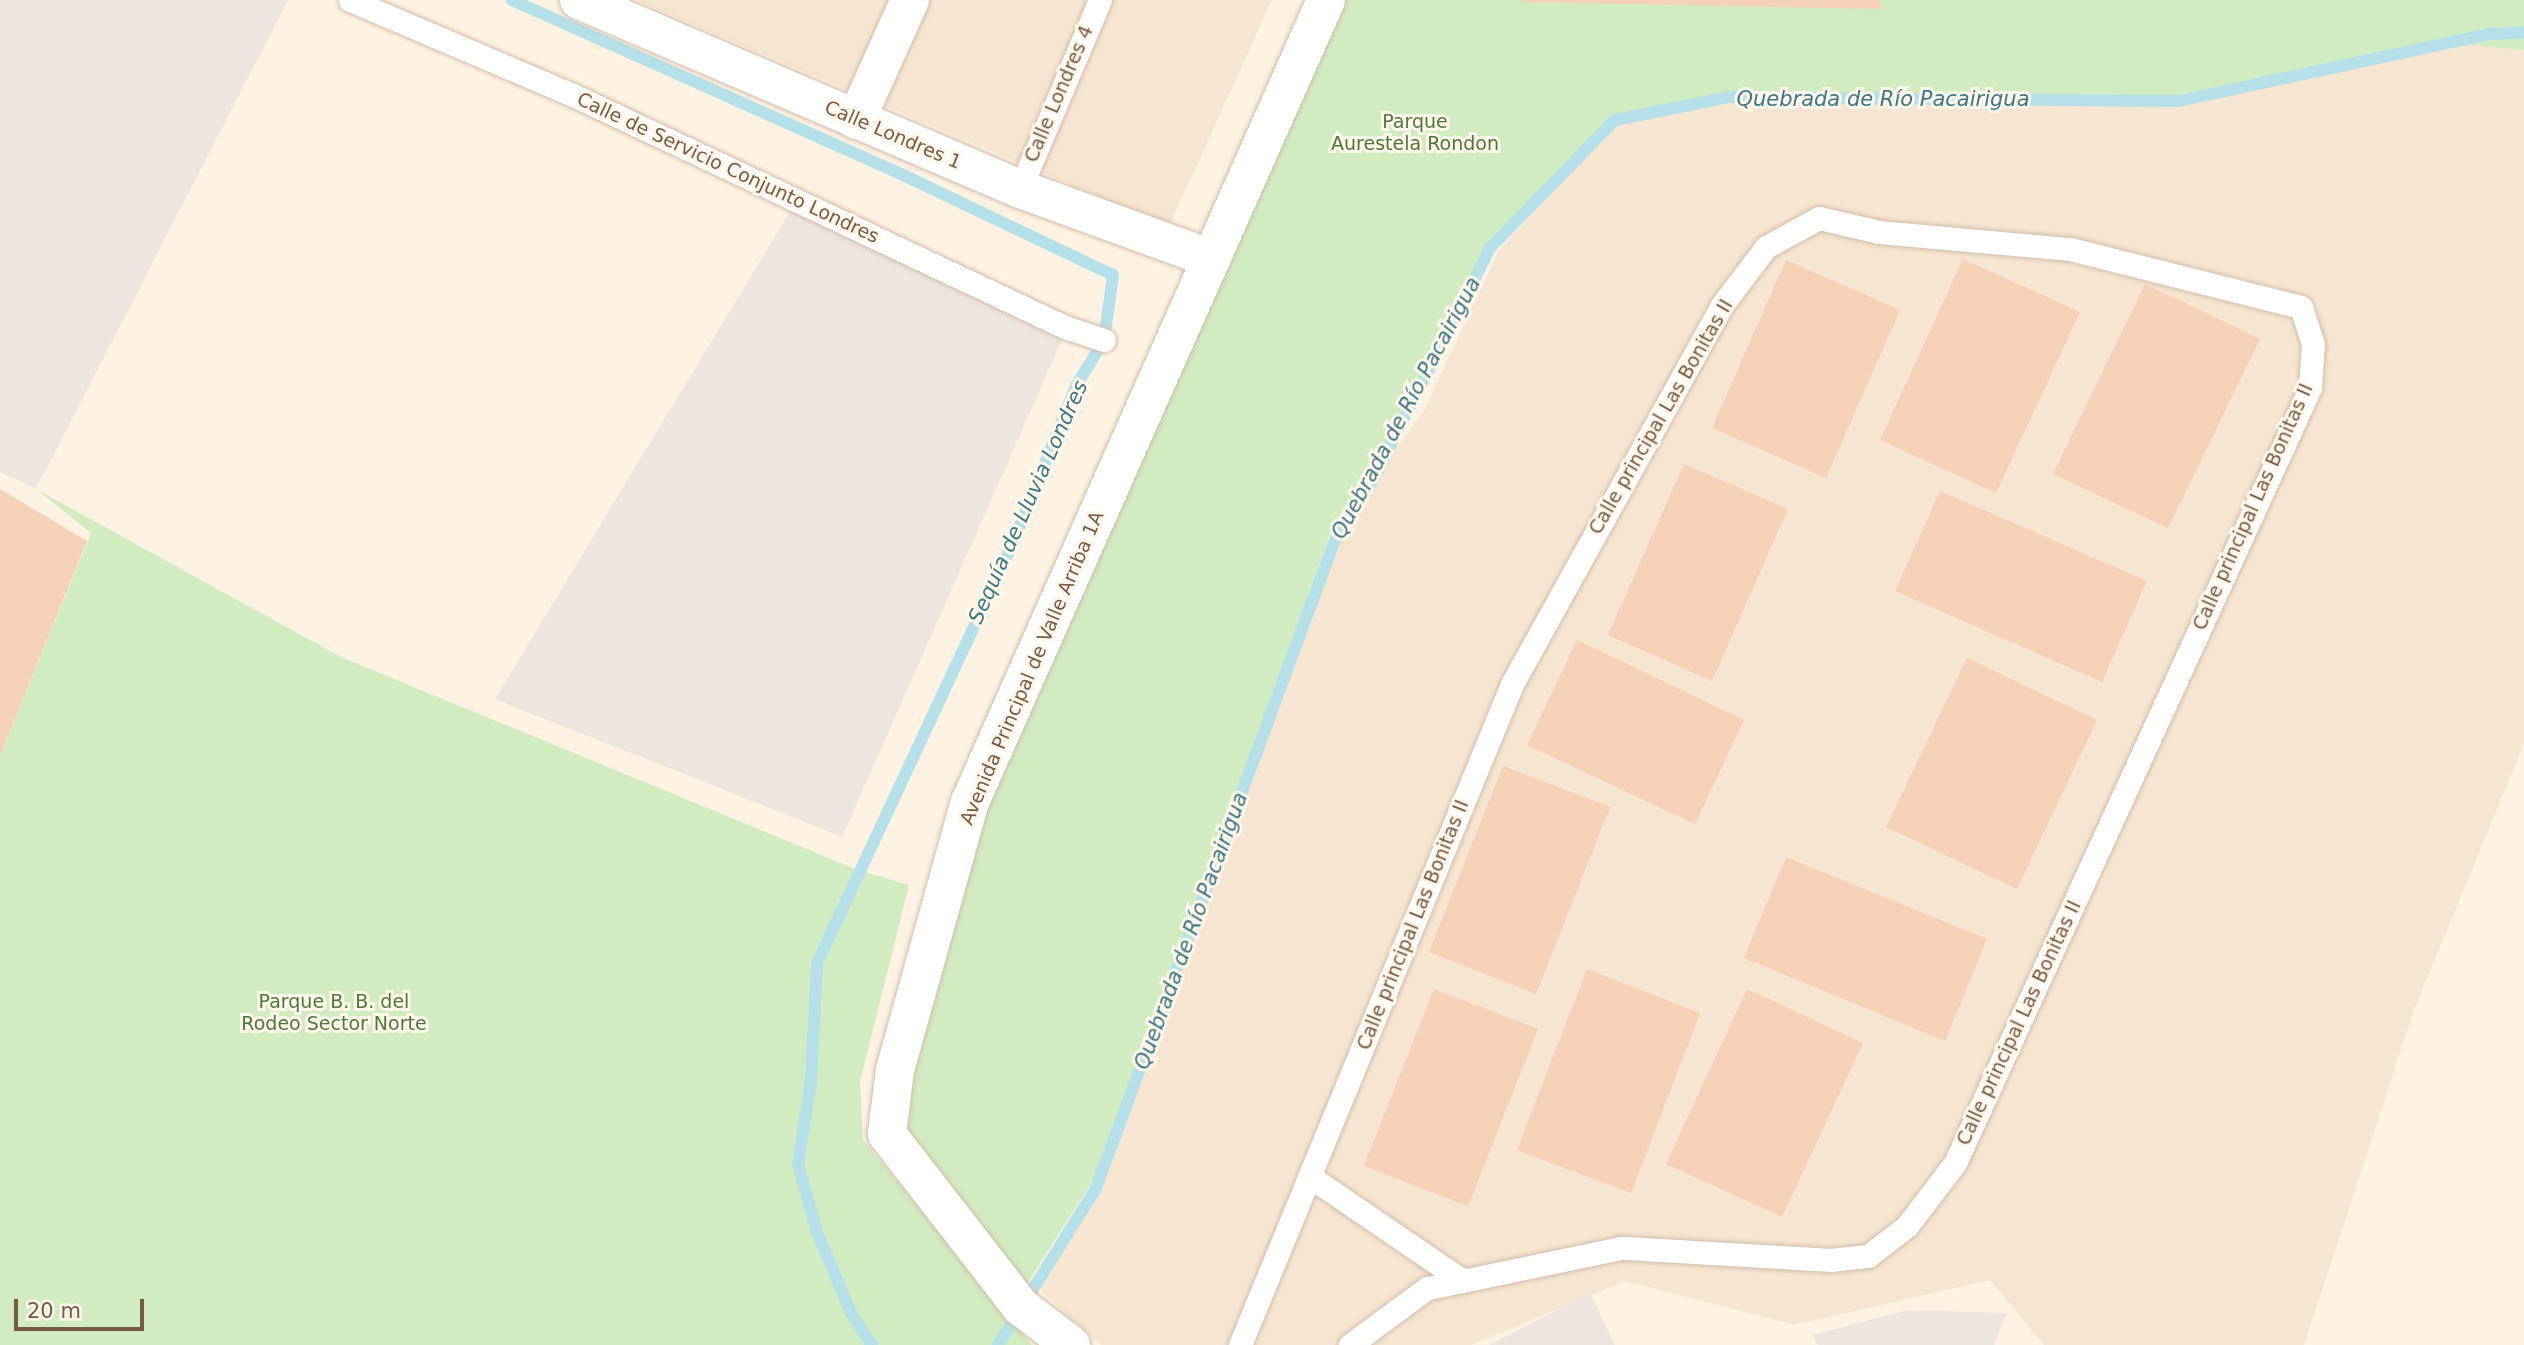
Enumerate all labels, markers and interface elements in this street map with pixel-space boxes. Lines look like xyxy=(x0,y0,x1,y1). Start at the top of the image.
street label: Calle Londres 4 xyxy=(1020,22,1098,166)
water label: Quebrada de Río Pacairigua xyxy=(1736,86,2030,112)
street label: Calle de Servicio Conjunto Londres xyxy=(573,88,883,248)
street label: Calle Londres 1 xyxy=(821,96,965,174)
park label: Parque Aurestela Rondon xyxy=(1331,111,1499,155)
water label: Quebrada de Río Pacairigua xyxy=(1326,273,1486,543)
street label: Calle principal Las Bonitas II xyxy=(1584,295,1738,539)
water label: Sequía de Lluvia Londres xyxy=(963,377,1093,627)
street label: Calle principal Las Bonitas II xyxy=(2188,380,2318,634)
street label: Avenida Principal de Valle Arriba 1A xyxy=(955,508,1109,828)
water label: Quebrada de Río Pacairigua xyxy=(1129,789,1253,1073)
street label: Calle principal Las Bonitas II xyxy=(1352,797,1474,1053)
street label: Calle principal Las Bonitas II xyxy=(1952,897,2086,1149)
park label: Parque B. B. del Rodeo Sector Norte xyxy=(241,991,427,1035)
scale bar xyxy=(18,1286,147,1330)
text: 20 m xyxy=(27,1299,81,1323)

